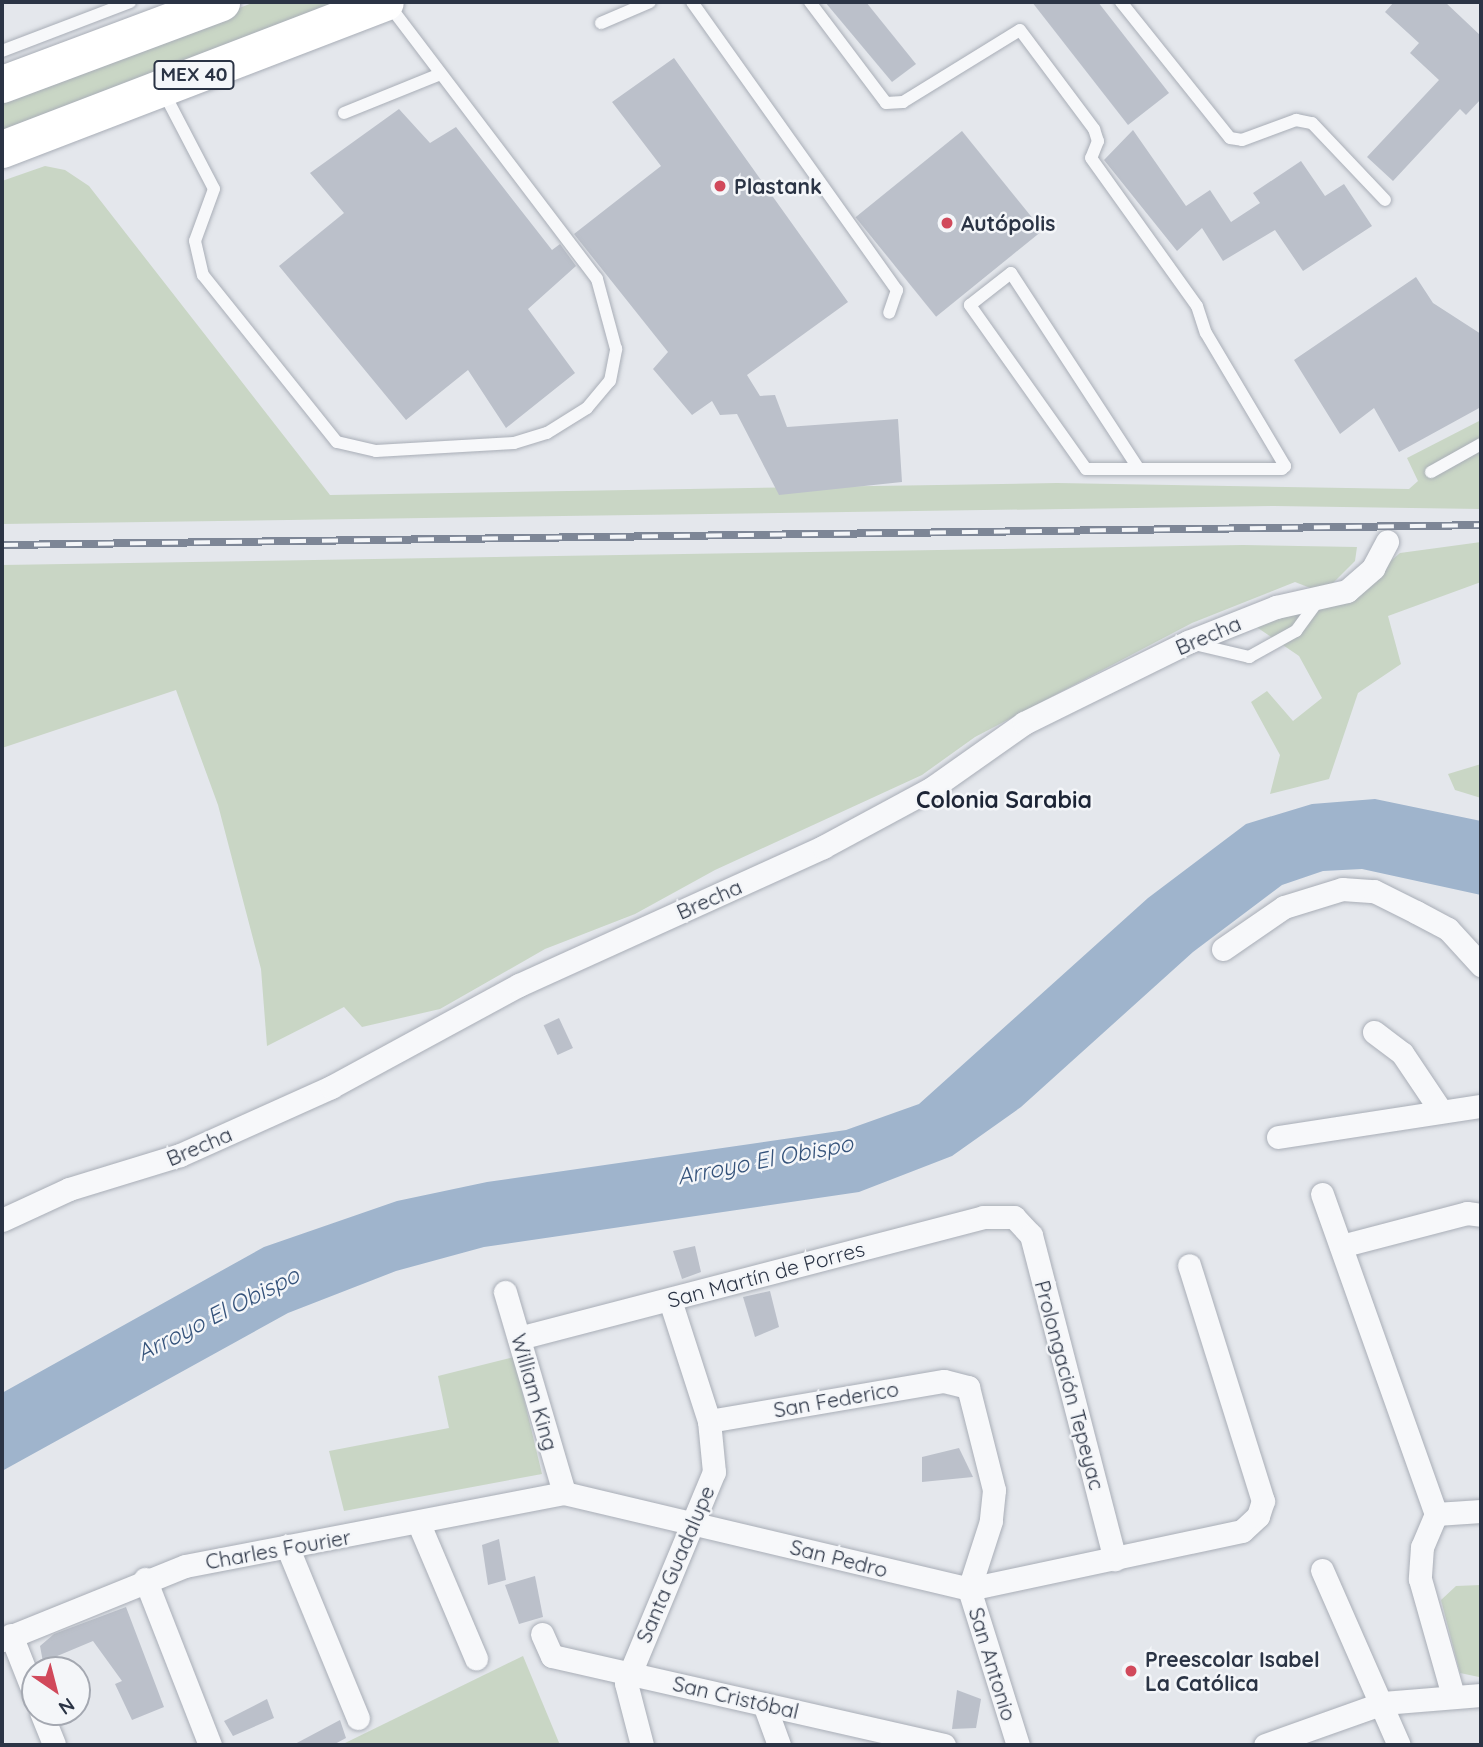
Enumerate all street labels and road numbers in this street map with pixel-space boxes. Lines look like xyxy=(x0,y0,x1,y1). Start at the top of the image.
road number: MEX 40 xyxy=(152,60,236,90)
street label: Brecha xyxy=(1171,610,1245,660)
street label: Brecha xyxy=(672,874,746,924)
street label: Brecha xyxy=(162,1121,236,1171)
street label: San Martín de Porres xyxy=(665,1236,867,1312)
street label: Prolongación Tepeyac xyxy=(1030,1277,1110,1493)
street label: William King xyxy=(506,1331,564,1453)
street label: San Federico xyxy=(771,1376,901,1422)
street label: Santa Guadalupe xyxy=(631,1482,719,1646)
street label: Charles Fourier xyxy=(203,1524,353,1574)
street label: San Pedro xyxy=(788,1534,890,1582)
street label: San Antonio xyxy=(964,1604,1022,1724)
street label: San Cristóbal xyxy=(671,1670,801,1724)

